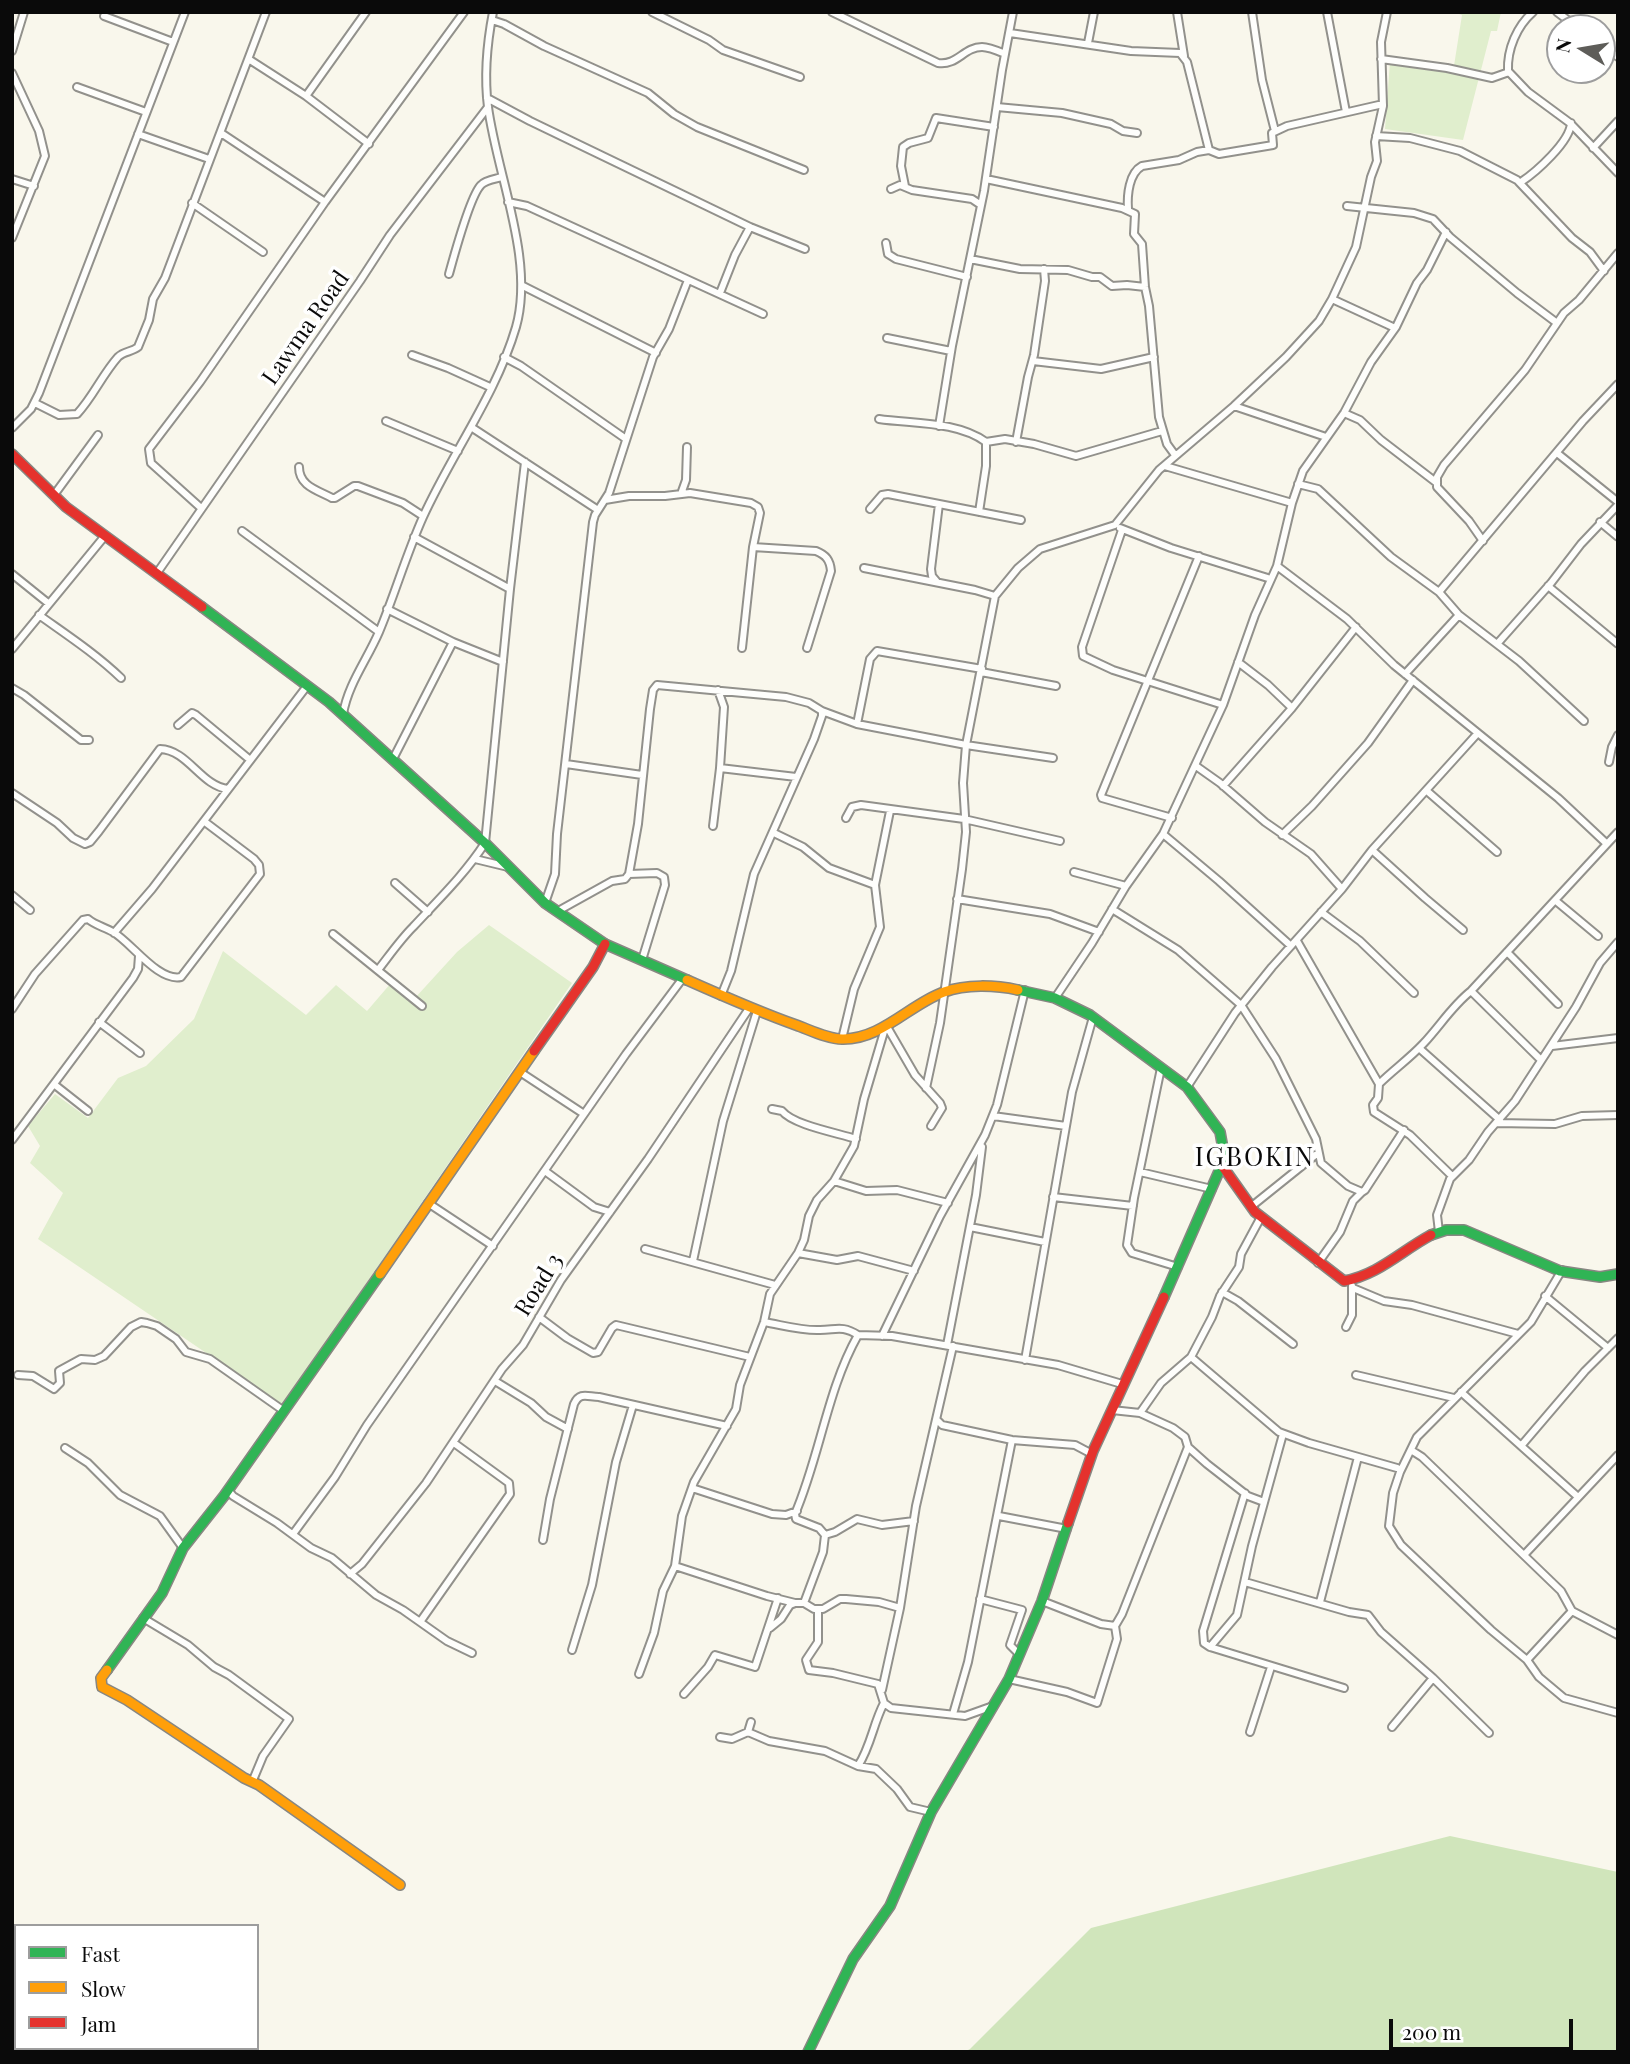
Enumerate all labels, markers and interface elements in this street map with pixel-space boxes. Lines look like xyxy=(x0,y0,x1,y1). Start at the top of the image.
north arrow xyxy=(1546,14,1616,84)
text: N xyxy=(1548,36,1576,55)
street label: Lawma Road xyxy=(257,266,355,390)
district label: IGBOKIN xyxy=(1196,1142,1314,1174)
street label: Road 3 xyxy=(509,1249,569,1321)
legend xyxy=(14,1924,259,2050)
text: Fast xyxy=(81,1939,120,1967)
text: Slow xyxy=(81,1974,126,2002)
scale bar xyxy=(1392,2004,1576,2048)
text: Jam xyxy=(81,2009,117,2037)
text: 200 m xyxy=(1402,2017,1461,2045)

